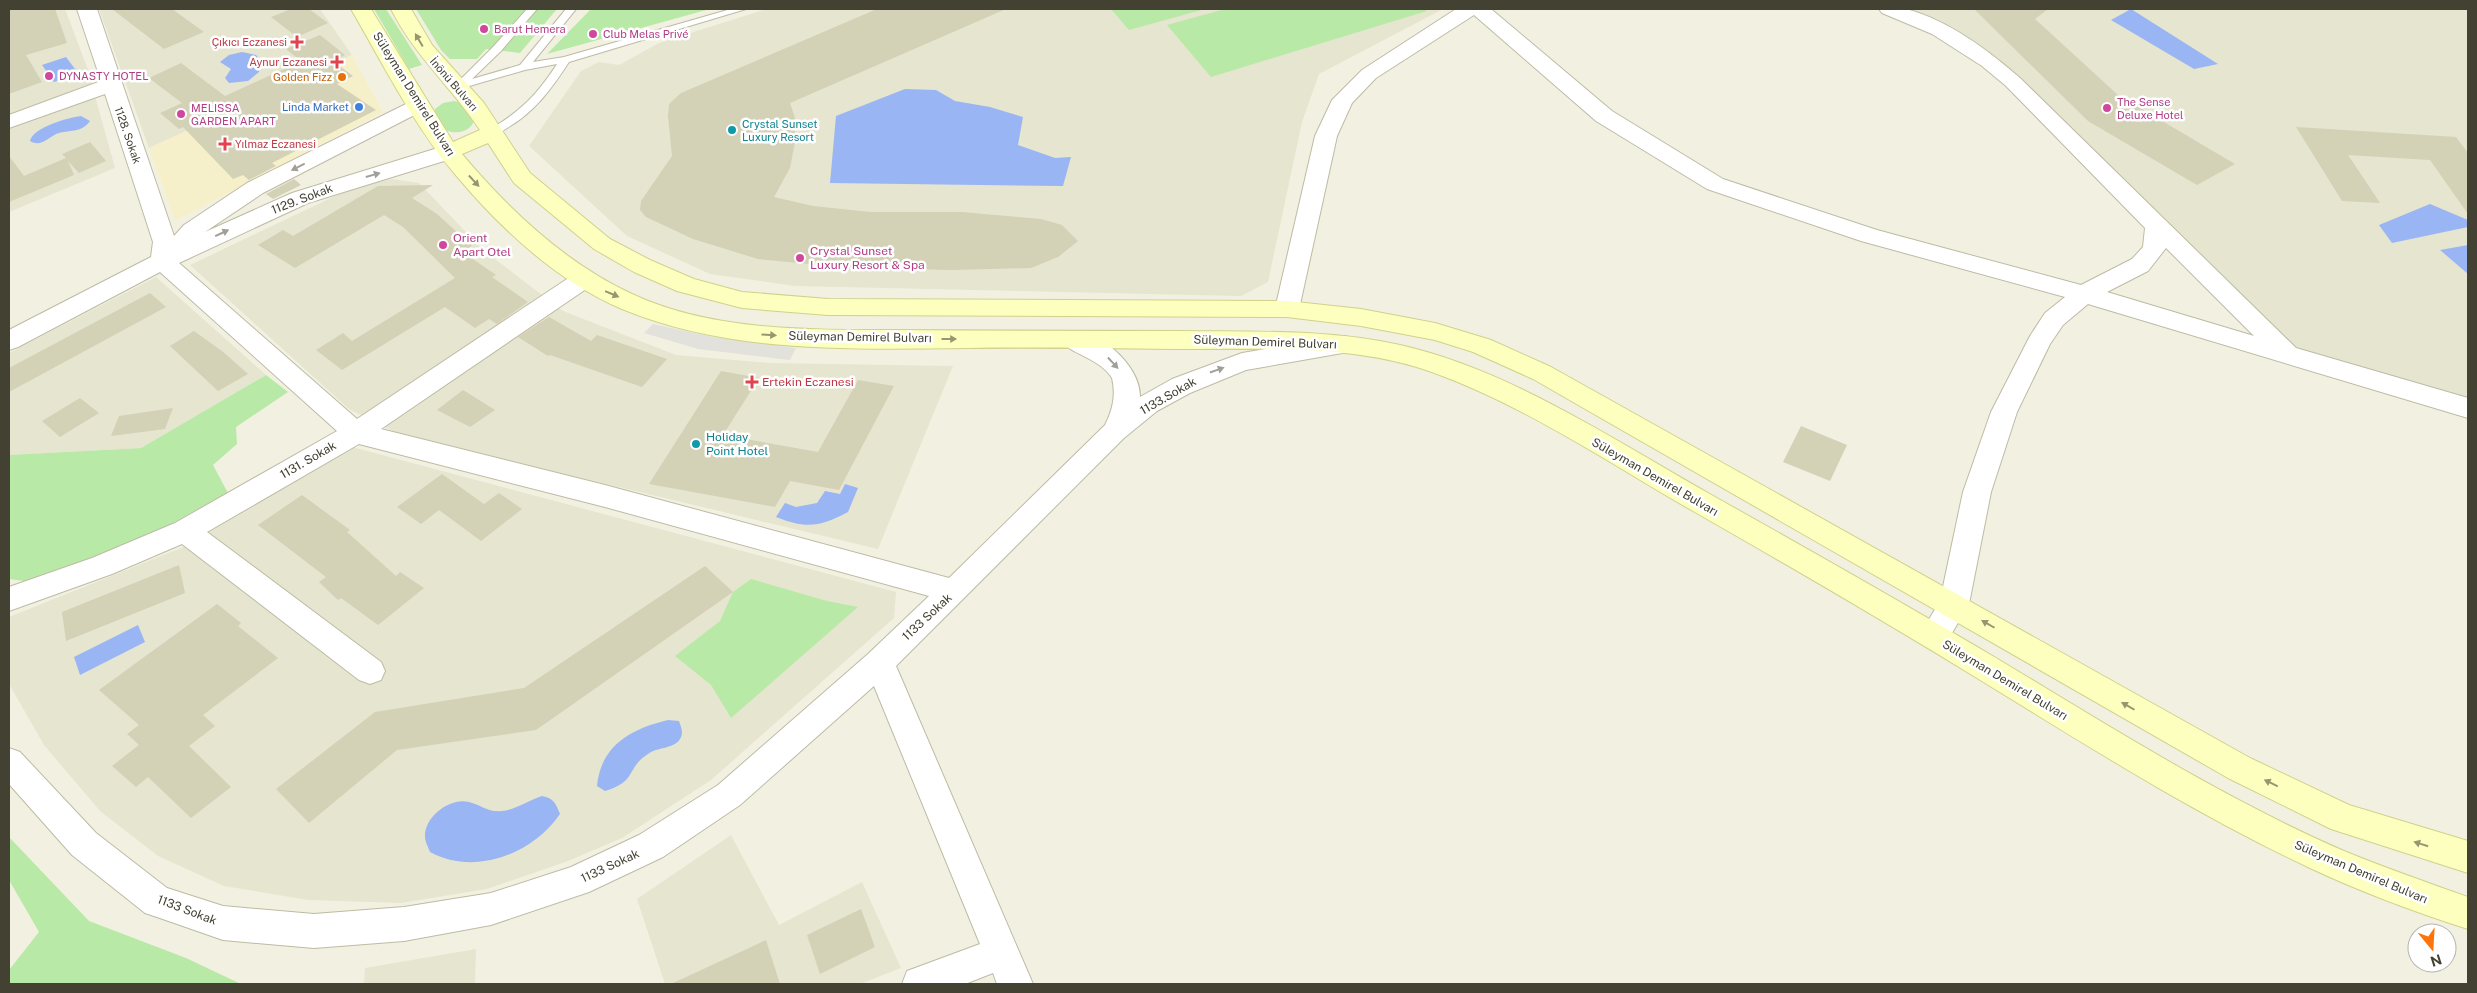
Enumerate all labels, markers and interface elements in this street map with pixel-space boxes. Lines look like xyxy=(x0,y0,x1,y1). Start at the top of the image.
marker: Barut Hemera xyxy=(478,23,490,35)
place label: Barut Hemera xyxy=(494,23,566,35)
marker: Club Melas Privé xyxy=(587,28,599,40)
place label: Club Melas Privé xyxy=(603,28,688,40)
street label: Süleyman Demirel Bulvarı xyxy=(370,29,458,159)
one-way arrow xyxy=(414,33,423,46)
place label: Çıkıcı Eczanesi xyxy=(212,36,287,49)
marker: Çıkıcı Eczanesi xyxy=(291,36,303,48)
street label: İnönü Bulvarı xyxy=(428,54,481,113)
place label: Aynur Eczanesi xyxy=(249,56,327,68)
marker: Aynur Eczanesi xyxy=(331,56,343,68)
marker: DYNASTY HOTEL xyxy=(43,70,55,82)
place label: DYNASTY HOTEL xyxy=(59,70,149,82)
place label: Golden Fizz xyxy=(273,71,332,83)
marker: Golden Fizz xyxy=(336,71,348,83)
place label: The Sense Deluxe Hotel xyxy=(2117,96,2183,121)
place label: Linda Market xyxy=(282,101,349,113)
marker: Linda Market xyxy=(353,101,365,113)
place label: MELISSA GARDEN APART xyxy=(191,102,276,127)
marker: The Sense Deluxe Hotel xyxy=(2101,102,2113,114)
street label: 1128. Sokak xyxy=(113,105,143,165)
marker: MELISSA GARDEN APART xyxy=(175,108,187,120)
place label: Crystal Sunset Luxury Resort xyxy=(742,118,818,143)
marker: Crystal Sunset Luxury Resort xyxy=(726,124,738,136)
marker: Yılmaz Eczanesi xyxy=(219,138,231,150)
place label: Yılmaz Eczanesi xyxy=(235,138,316,150)
one-way arrow xyxy=(291,163,305,171)
one-way arrow xyxy=(365,171,381,179)
one-way arrow xyxy=(468,175,480,187)
street label: 1129. Sokak xyxy=(269,181,335,217)
one-way arrow xyxy=(215,229,229,237)
place label: Orient Apart Otel xyxy=(453,231,511,259)
marker: Orient Apart Otel xyxy=(437,239,449,251)
place label: Crystal Sunset Luxury Resort & Spa xyxy=(810,244,925,272)
marker: Crystal Sunset Luxury Resort & Spa xyxy=(794,252,806,264)
one-way arrow xyxy=(605,290,620,298)
street label: Süleyman Demirel Bulvarı xyxy=(788,329,932,345)
one-way arrow xyxy=(761,331,777,339)
street label: Süleyman Demirel Bulvarı xyxy=(1193,332,1337,352)
one-way arrow xyxy=(941,335,957,343)
one-way arrow xyxy=(1108,356,1119,369)
one-way arrow xyxy=(1209,366,1224,373)
street label: 1133.Sokak xyxy=(1138,374,1199,418)
place label: Ertekin Eczanesi xyxy=(762,375,854,389)
marker: Ertekin Eczanesi xyxy=(746,376,758,388)
place label: Holiday Point Hotel xyxy=(706,430,769,458)
street label: Süleyman Demirel Bulvarı xyxy=(1589,435,1721,519)
street label: 1131. Sokak xyxy=(277,438,339,482)
marker: Holiday Point Hotel xyxy=(690,438,702,450)
street label: 1133 Sokak xyxy=(899,590,955,643)
one-way arrow xyxy=(1981,620,1994,629)
street label: Süleyman Demirel Bulvarı xyxy=(1940,637,2070,723)
one-way arrow xyxy=(2122,701,2135,710)
one-way arrow xyxy=(2264,779,2278,787)
street label: Süleyman Demirel Bulvarı xyxy=(2292,838,2430,906)
one-way arrow xyxy=(2414,840,2429,847)
street label: 1133 Sokak xyxy=(579,846,642,886)
street label: 1133 Sokak xyxy=(155,892,219,928)
north arrow xyxy=(2407,923,2457,973)
text: N xyxy=(2428,951,2444,970)

